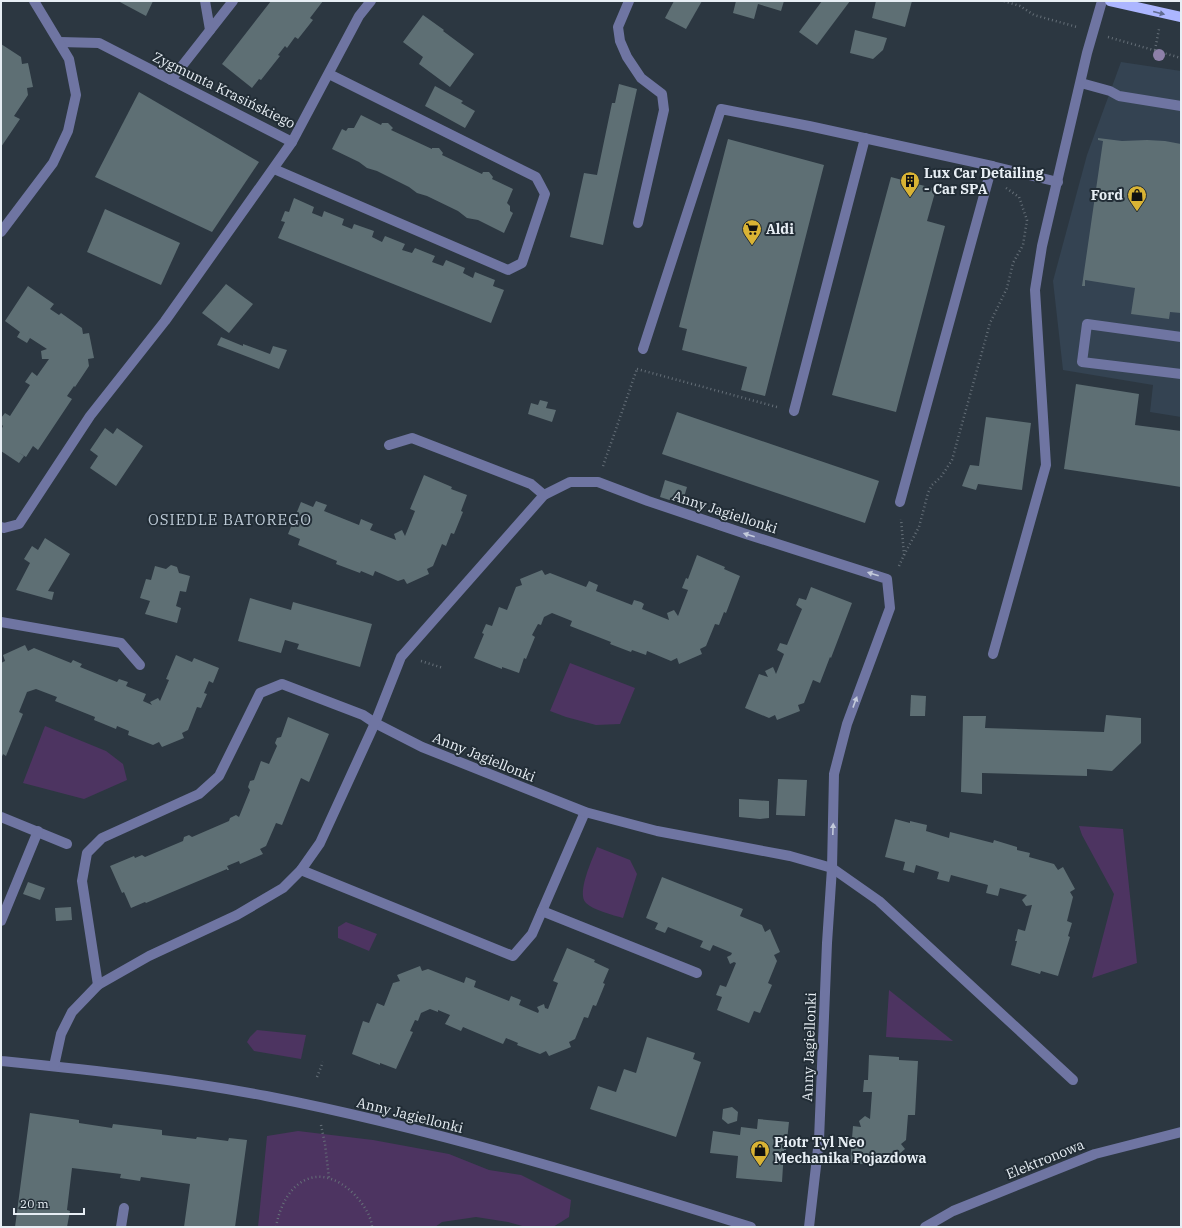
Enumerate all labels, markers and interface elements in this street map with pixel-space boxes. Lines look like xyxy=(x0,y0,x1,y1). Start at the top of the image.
one-way arrow xyxy=(1153,10,1165,16)
street label: Zygmunta Krasińskiego xyxy=(150,48,298,132)
place label: Lux Car Detailing - Car SPA xyxy=(924,164,1044,198)
building icon: Lux Car Detailing - Car SPA xyxy=(899,170,921,198)
shop icon: Ford xyxy=(1126,184,1148,212)
place label: Ford xyxy=(1091,186,1123,204)
supermarket icon: Aldi xyxy=(741,218,763,246)
place label: Aldi xyxy=(766,220,794,238)
street label: Anny Jagiellonki xyxy=(670,487,780,537)
district label: OSIEDLE BATOREGO xyxy=(148,510,312,529)
one-way arrow xyxy=(743,532,755,538)
one-way arrow xyxy=(867,571,879,577)
one-way arrow xyxy=(853,695,859,707)
street label: Anny Jagiellonki xyxy=(430,728,538,786)
one-way arrow xyxy=(830,822,836,835)
street label: Anny Jagiellonki xyxy=(798,992,820,1102)
street label: Anny Jagiellonki xyxy=(355,1093,465,1137)
place label: Piotr Tyl Neo Mechanika Pojazdowa xyxy=(774,1133,926,1167)
street label: Elektronowa xyxy=(1003,1135,1087,1183)
shop icon: Piotr Tyl Neo Mechanika Pojazdowa xyxy=(749,1139,771,1167)
scale bar xyxy=(14,1190,84,1216)
text: 20 m xyxy=(20,1196,49,1211)

